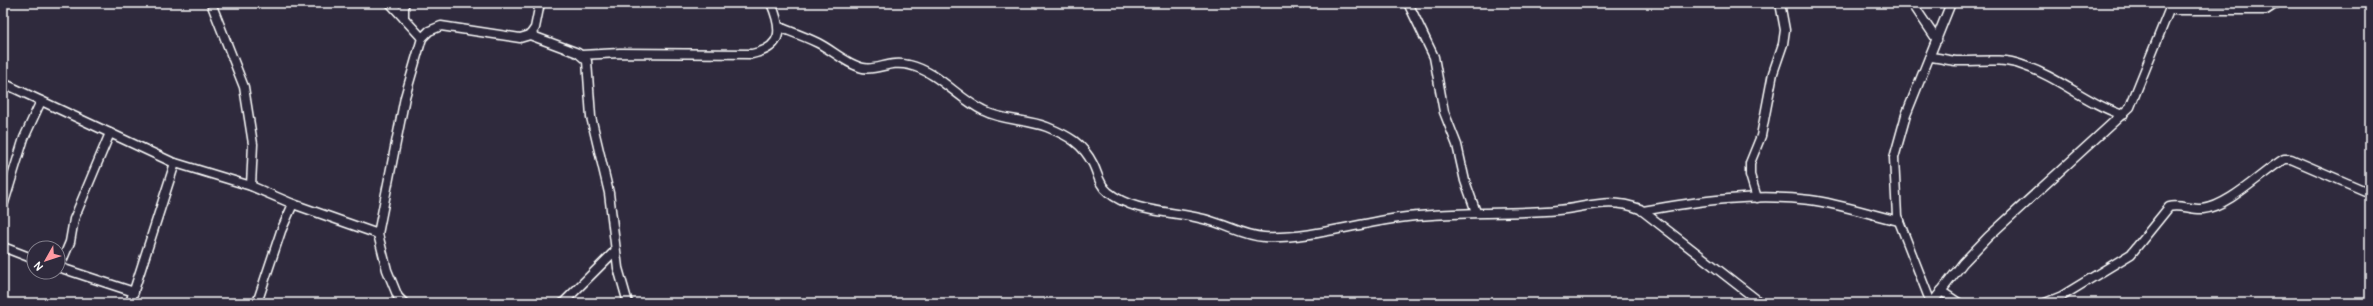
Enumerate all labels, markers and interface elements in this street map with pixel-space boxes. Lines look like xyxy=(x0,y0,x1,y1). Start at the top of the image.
north arrow xyxy=(26,240,66,280)
text: N xyxy=(31,259,46,273)

